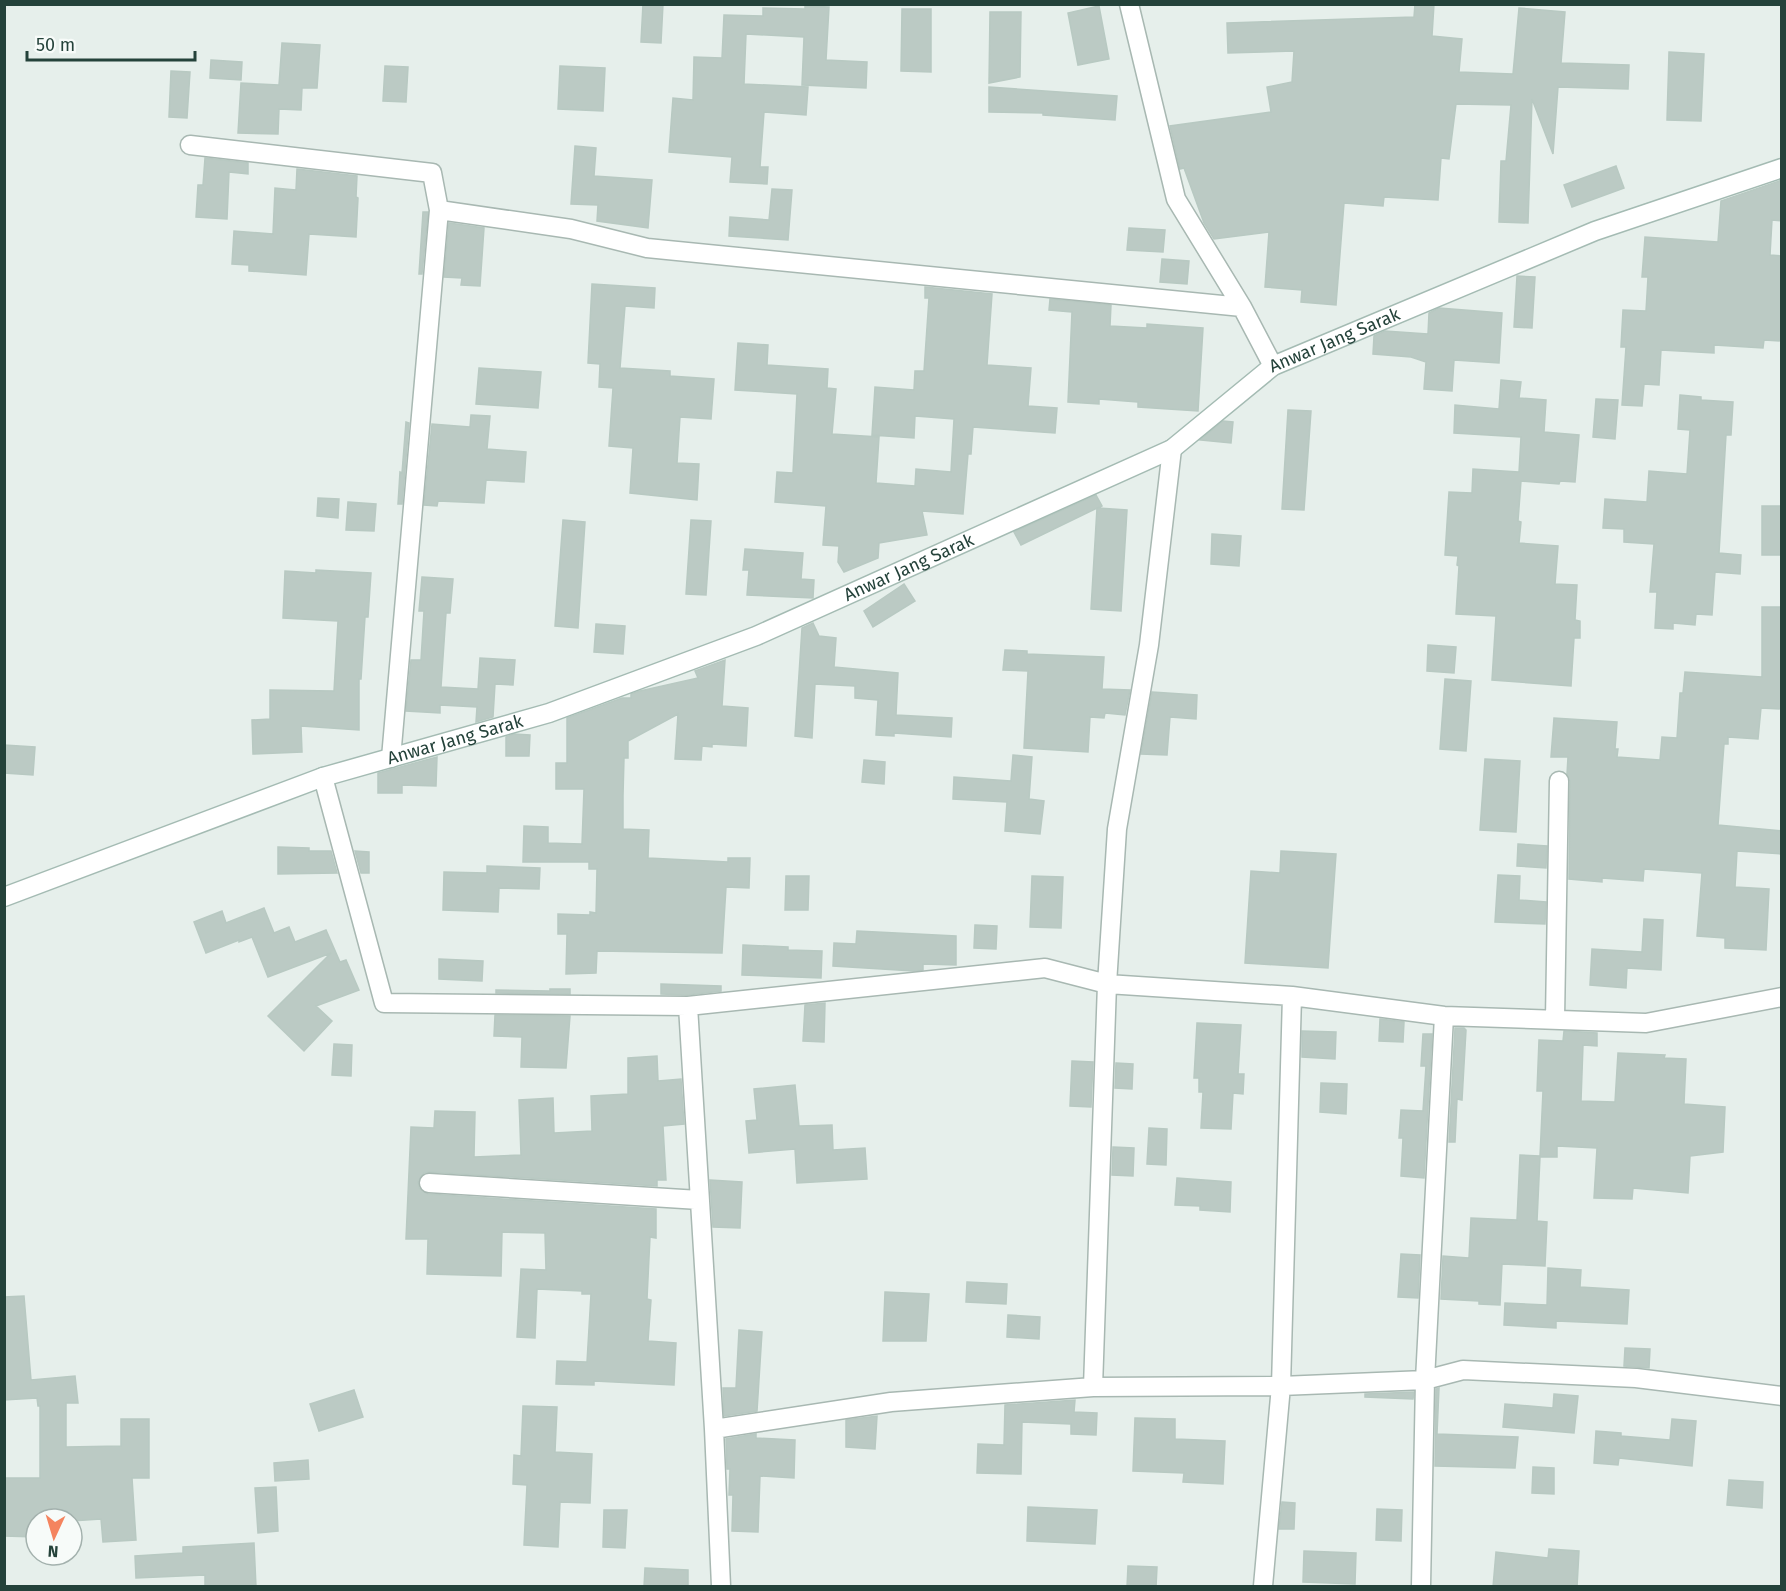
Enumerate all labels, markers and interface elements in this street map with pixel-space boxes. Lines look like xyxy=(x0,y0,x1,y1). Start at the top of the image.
scale bar xyxy=(27,24,195,62)
text: 50 m xyxy=(36,34,75,56)
street label: Anwar Jang Sarak xyxy=(1266,303,1404,377)
street label: Anwar Jang Sarak xyxy=(840,528,978,606)
street label: Anwar Jang Sarak xyxy=(385,710,526,769)
north arrow xyxy=(24,1507,84,1567)
text: N xyxy=(47,1542,59,1561)

